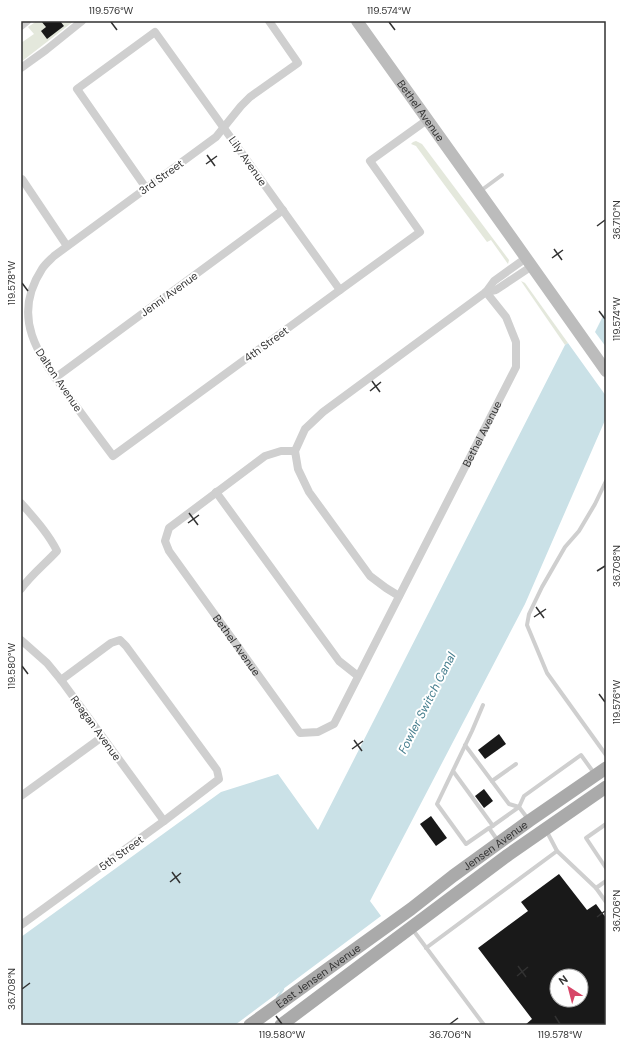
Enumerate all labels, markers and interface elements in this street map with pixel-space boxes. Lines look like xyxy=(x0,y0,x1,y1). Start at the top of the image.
text: 119.576°W xyxy=(89,4,134,17)
text: 119.574°W xyxy=(367,4,411,17)
street label: Bethel Avenue xyxy=(394,77,448,144)
street label: Lily Avenue xyxy=(226,134,270,188)
street label: 3rd Street xyxy=(136,156,186,198)
text: 36.710°N xyxy=(610,200,623,240)
text: 119.578°W xyxy=(5,260,18,305)
street label: Jenni Avenue xyxy=(138,269,200,319)
text: 119.574°W xyxy=(610,297,623,341)
street label: 4th Street xyxy=(241,323,291,365)
street label: Dalton Avenue xyxy=(33,346,85,414)
street label: Bethel Avenue xyxy=(459,398,505,469)
text: 36.708°N xyxy=(610,545,623,587)
street label: Bethel Avenue xyxy=(210,612,264,679)
text: 119.580°W xyxy=(5,643,18,689)
water label: Fowler Switch Canal xyxy=(395,649,460,756)
text: 119.576°W xyxy=(610,679,623,724)
street label: Reagan Avenue xyxy=(68,693,124,763)
street label: Jensen Avenue xyxy=(460,817,530,874)
street label: 5th Street xyxy=(96,832,146,874)
text: 36.706°N xyxy=(610,890,623,932)
street label: East Jensen Avenue xyxy=(273,941,363,1011)
text: 36.708°N xyxy=(5,968,18,1010)
north arrow xyxy=(549,968,589,1008)
text: N xyxy=(556,972,570,988)
text: 119.580°W xyxy=(259,1028,305,1041)
text: 36.706°N xyxy=(429,1028,471,1041)
text: 119.578°W xyxy=(538,1028,583,1041)

